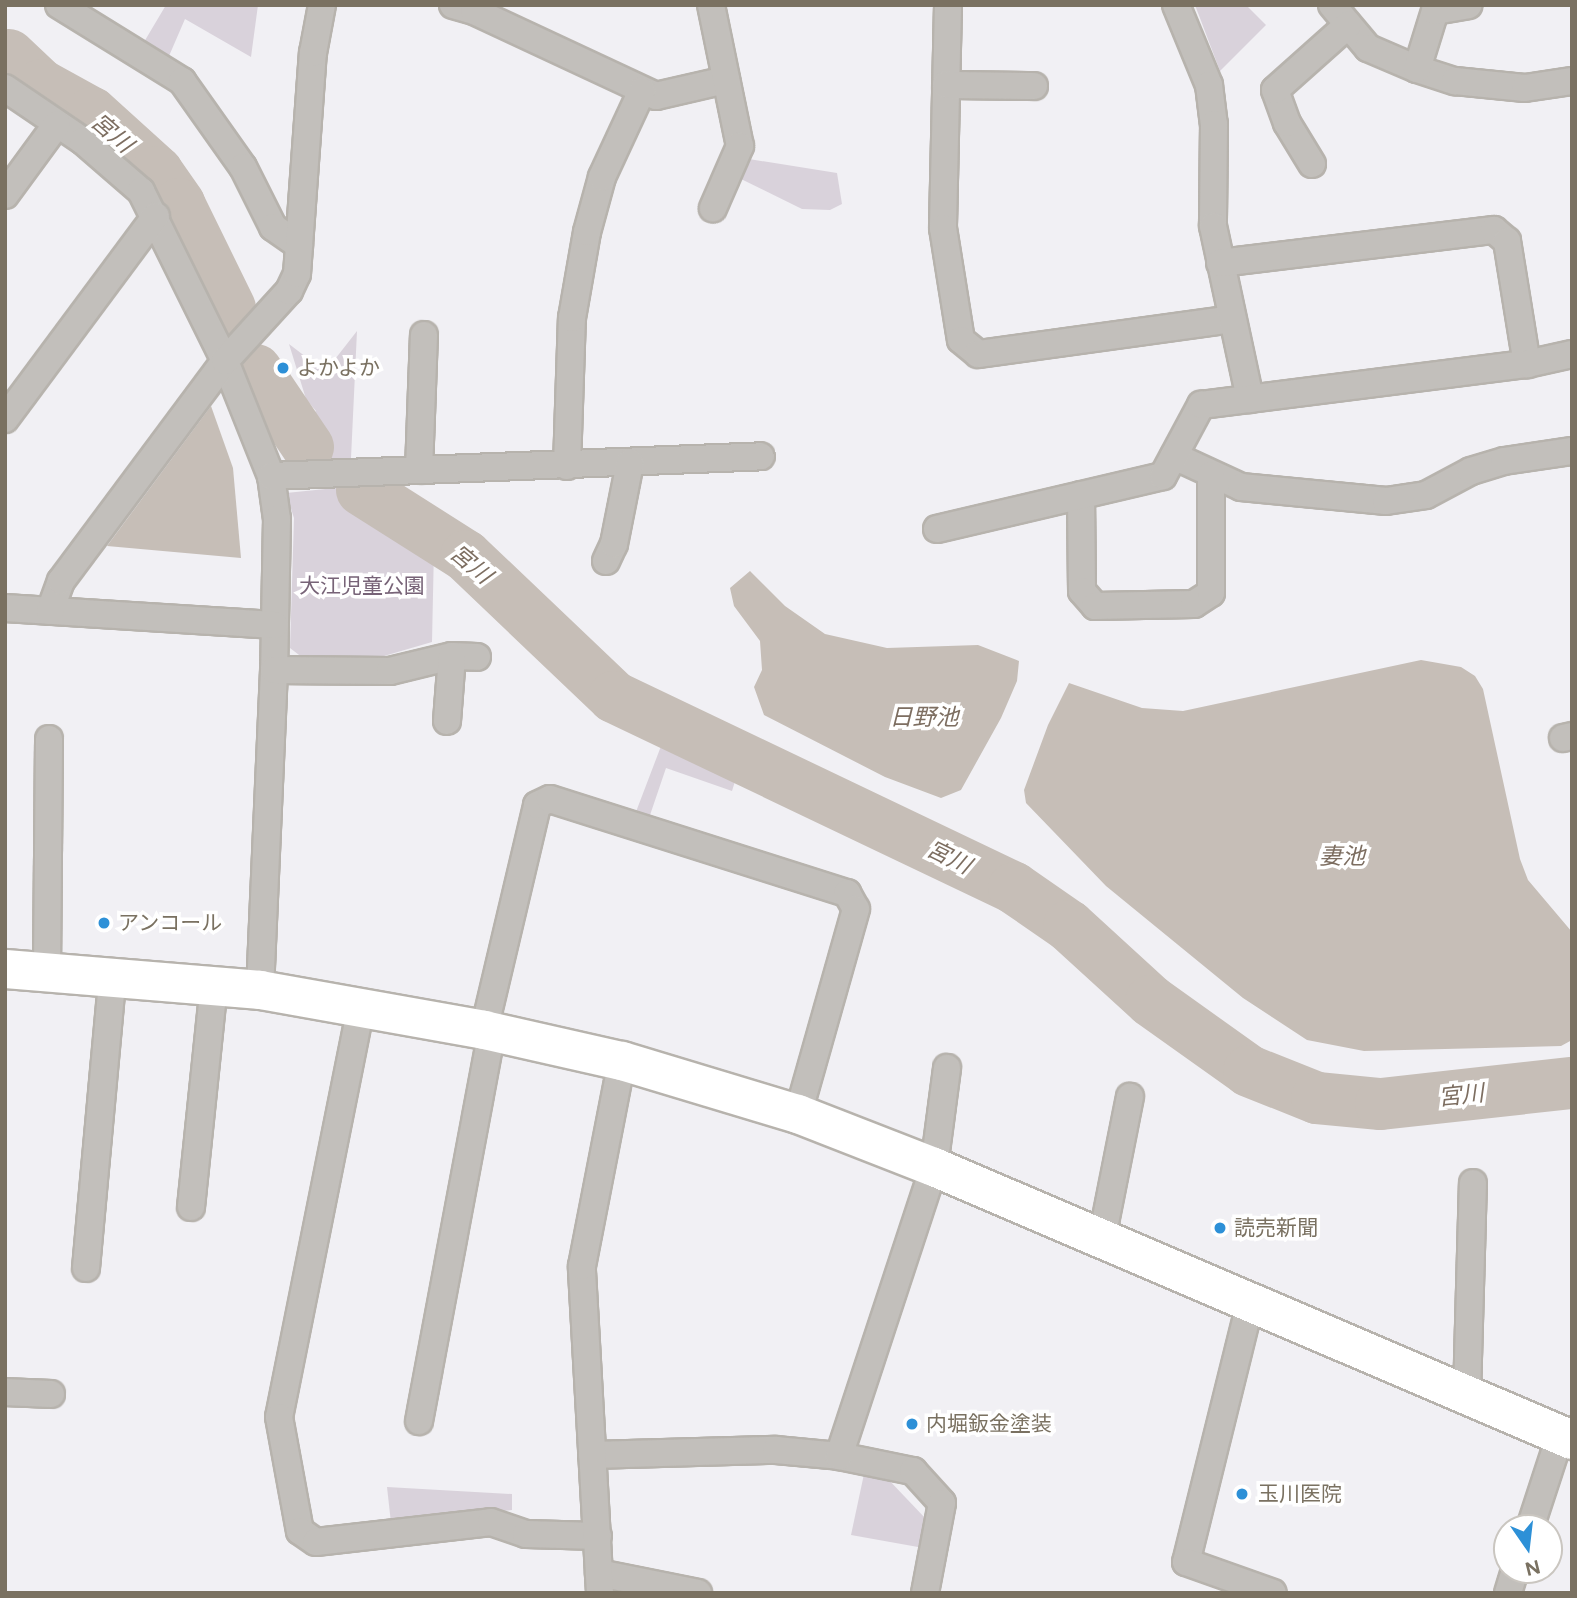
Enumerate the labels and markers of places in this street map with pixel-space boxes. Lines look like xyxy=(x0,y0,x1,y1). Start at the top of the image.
place label: よかよか xyxy=(297,355,381,381)
marker: よかよか xyxy=(275,360,291,376)
place label: アンコール xyxy=(118,910,223,936)
marker: アンコール xyxy=(96,915,112,931)
place label: 読売新聞 xyxy=(1234,1215,1318,1241)
marker: 読売新聞 xyxy=(1212,1220,1228,1236)
place label: 内堀鈑金塗装 xyxy=(926,1411,1052,1437)
marker: 内堀鈑金塗装 xyxy=(904,1416,920,1432)
place label: 玉川医院 xyxy=(1258,1481,1342,1507)
marker: 玉川医院 xyxy=(1232,1484,1252,1504)

